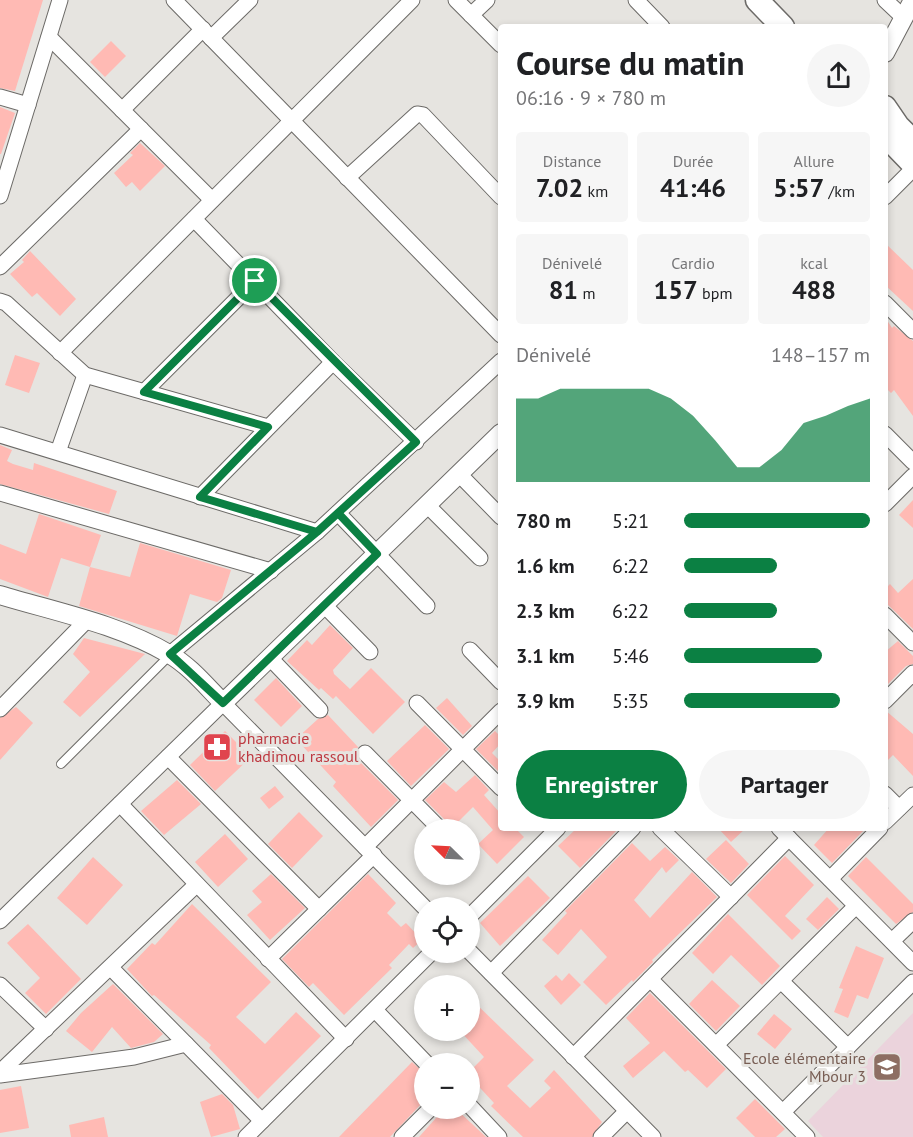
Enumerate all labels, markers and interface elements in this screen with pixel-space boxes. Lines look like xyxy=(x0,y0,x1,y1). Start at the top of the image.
text: Course du matin xyxy=(516,41,745,84)
button: share xyxy=(807,44,870,107)
text: 06:16 · 9 × 780 m xyxy=(516,85,666,111)
text: Distance xyxy=(543,151,601,171)
text: Durée xyxy=(673,151,713,171)
text: Allure xyxy=(794,151,834,171)
text: 7.02 xyxy=(536,171,583,204)
text: 41:46 xyxy=(660,171,726,204)
text: 5:57 xyxy=(773,171,824,204)
text: km xyxy=(583,181,608,201)
text: /km xyxy=(824,181,855,201)
text: Dénivelé xyxy=(542,253,602,273)
text: Cardio xyxy=(671,253,715,273)
text: kcal xyxy=(800,253,828,273)
pin xyxy=(229,255,280,306)
icon: arrive xyxy=(238,264,271,297)
text: 81 xyxy=(549,273,578,306)
text: 157 xyxy=(654,273,698,306)
text: 488 xyxy=(792,273,836,306)
text: m xyxy=(578,283,595,303)
text: bpm xyxy=(698,283,732,303)
text: Dénivelé xyxy=(516,342,591,368)
text: 148–157 m xyxy=(771,342,870,368)
text: 780 m xyxy=(516,508,571,534)
text: 5:21 xyxy=(612,508,649,534)
text: 1.6 km xyxy=(516,553,575,579)
text: 6:22 xyxy=(612,553,649,579)
text: 2.3 km xyxy=(516,598,575,624)
text: 6:22 xyxy=(612,598,649,624)
text: 3.1 km xyxy=(516,643,575,669)
text: 5:46 xyxy=(612,643,649,669)
text: 3.9 km xyxy=(516,688,575,714)
text: 5:35 xyxy=(612,688,649,714)
place label: pharmacie khadimou rassoul xyxy=(238,728,359,766)
pharmacy icon: pharmacie khadimou rassoul xyxy=(201,731,233,763)
button: Enregistrer xyxy=(516,750,687,819)
button: Partager xyxy=(699,750,870,819)
north arrow xyxy=(414,819,480,885)
map controls xyxy=(414,819,480,1119)
button: locate xyxy=(414,897,480,963)
button: + xyxy=(414,975,480,1041)
place label: Ecole élémentaire Mbour 3 xyxy=(743,1048,866,1086)
school or university icon: Ecole élémentaire Mbour 3 xyxy=(871,1051,903,1083)
button: − xyxy=(414,1053,480,1119)

